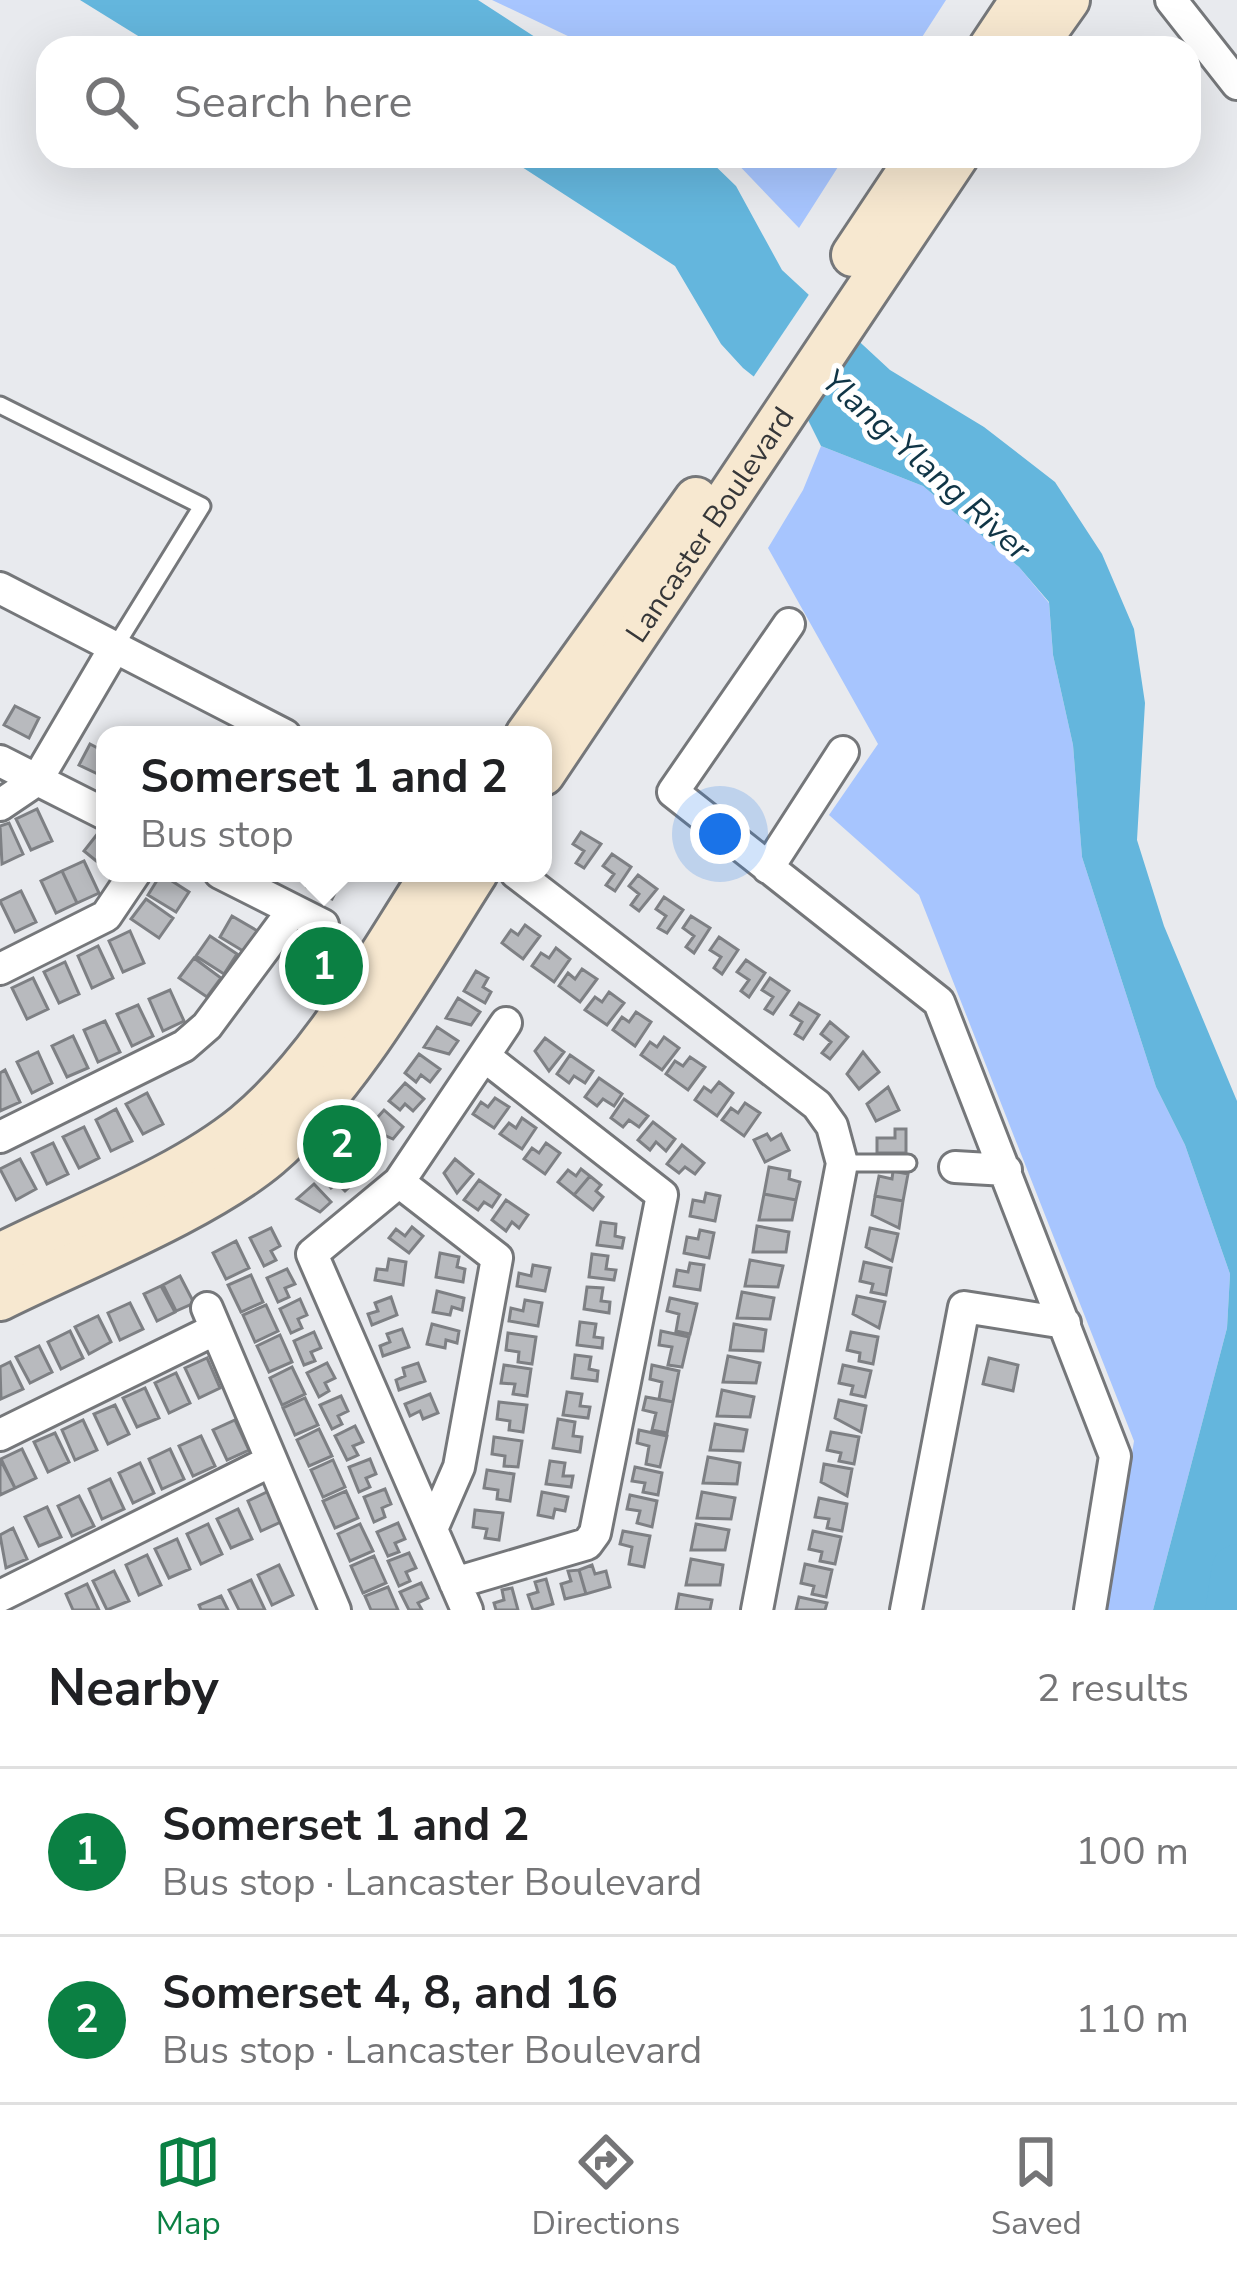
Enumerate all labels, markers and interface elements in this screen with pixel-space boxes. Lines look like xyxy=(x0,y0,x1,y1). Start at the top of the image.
search box xyxy=(36,36,1201,168)
icon: search xyxy=(78,69,144,135)
text: Search here xyxy=(174,72,413,133)
water label: Ylang-Ylang River xyxy=(812,359,1041,572)
street label: Lancaster Boulevard xyxy=(617,399,804,651)
popup xyxy=(96,726,552,882)
text: Somerset 1 and 2 xyxy=(140,747,508,808)
your location xyxy=(690,804,750,864)
text: Bus stop xyxy=(140,808,294,861)
pin: 1 xyxy=(285,921,363,1011)
pin: 2 xyxy=(303,1099,381,1189)
text: Nearby xyxy=(48,1653,219,1723)
text: 2 results xyxy=(1037,1662,1189,1715)
text: Somerset 1 and 2 xyxy=(162,1795,530,1856)
text: 1 xyxy=(75,1825,99,1878)
text: 100 m xyxy=(1075,1825,1189,1878)
text: Bus stop · Lancaster Boulevard xyxy=(162,1856,702,1909)
text: Somerset 4, 8, and 16 xyxy=(162,1963,618,2024)
text: 2 xyxy=(75,1993,99,2046)
text: 110 m xyxy=(1075,1993,1189,2046)
text: Bus stop · Lancaster Boulevard xyxy=(162,2024,702,2077)
tab: Map xyxy=(155,2129,221,2246)
tab: Directions xyxy=(532,2129,680,2246)
tab: Saved xyxy=(991,2129,1082,2246)

